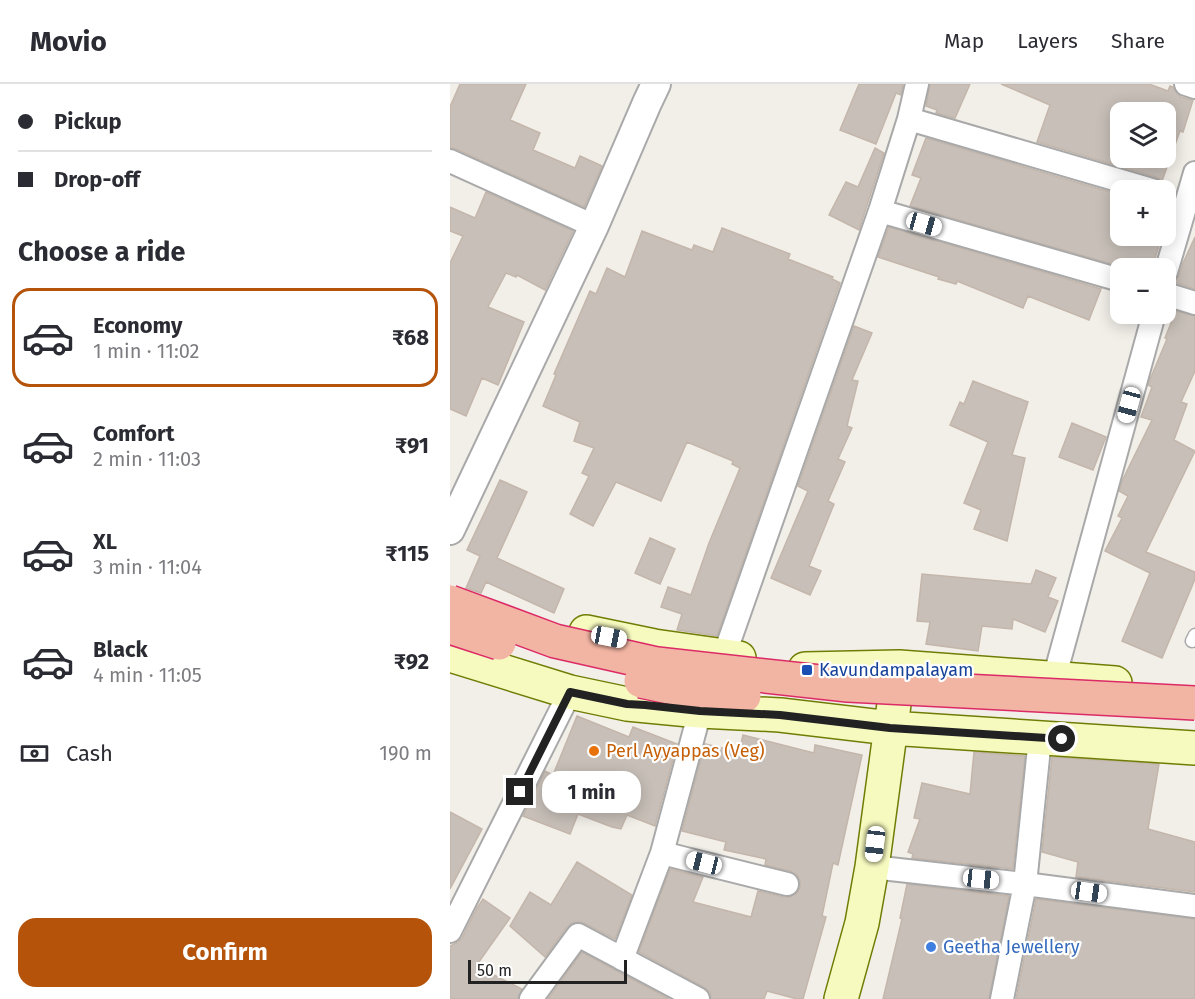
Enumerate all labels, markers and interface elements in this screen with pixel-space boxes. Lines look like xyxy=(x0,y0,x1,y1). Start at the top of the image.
text: Movio xyxy=(30,25,107,58)
text: Map xyxy=(944,28,984,54)
text: Layers xyxy=(1017,28,1078,54)
text: Share xyxy=(1111,28,1165,54)
map controls xyxy=(1110,102,1176,324)
button: layers xyxy=(1110,102,1176,168)
text: Pickup xyxy=(54,108,122,135)
text: Drop-off xyxy=(54,166,140,193)
button: + xyxy=(1110,180,1176,246)
car xyxy=(904,210,944,238)
text: Choose a ride xyxy=(18,236,185,268)
button: − xyxy=(1110,258,1176,324)
icon: car xyxy=(21,311,75,365)
text: Economy xyxy=(93,312,182,339)
text: ₹68 xyxy=(392,324,429,351)
text: 1 min · 11:02 xyxy=(93,339,200,363)
car xyxy=(1116,385,1142,425)
icon: car xyxy=(21,419,75,473)
text: Comfort xyxy=(93,420,174,447)
text: ₹91 xyxy=(395,432,429,459)
text: 2 min · 11:03 xyxy=(93,447,201,471)
icon: car xyxy=(21,527,75,581)
text: XL xyxy=(93,528,117,555)
text: ₹115 xyxy=(385,540,429,567)
text: 3 min · 11:04 xyxy=(93,555,202,579)
car xyxy=(590,625,628,649)
icon: car xyxy=(21,635,75,689)
text: Black xyxy=(93,636,148,663)
text: ₹92 xyxy=(394,648,429,675)
place label: Kavundampalayam xyxy=(819,659,973,681)
text: 4 min · 11:05 xyxy=(93,663,202,687)
marker: Kavundampalayam xyxy=(800,663,814,677)
route start xyxy=(1048,725,1075,752)
icon: cash xyxy=(18,737,51,770)
text: Cash xyxy=(66,740,113,767)
place label: Perl Ayyappas (Veg) xyxy=(606,740,765,762)
text: 190 m xyxy=(379,741,432,765)
marker: Perl Ayyappas (Veg) xyxy=(587,744,601,758)
callout: 1 min xyxy=(541,771,640,813)
route end xyxy=(506,778,533,805)
text: 1 min xyxy=(567,780,616,804)
car xyxy=(864,825,886,863)
car xyxy=(684,850,724,876)
car xyxy=(962,868,1000,890)
car xyxy=(1070,881,1108,903)
button: Confirm xyxy=(18,918,432,987)
place label: Geetha Jewellery xyxy=(943,936,1080,958)
marker: Geetha Jewellery xyxy=(924,940,938,954)
scale bar xyxy=(468,957,627,984)
text: 50 m xyxy=(477,961,512,980)

